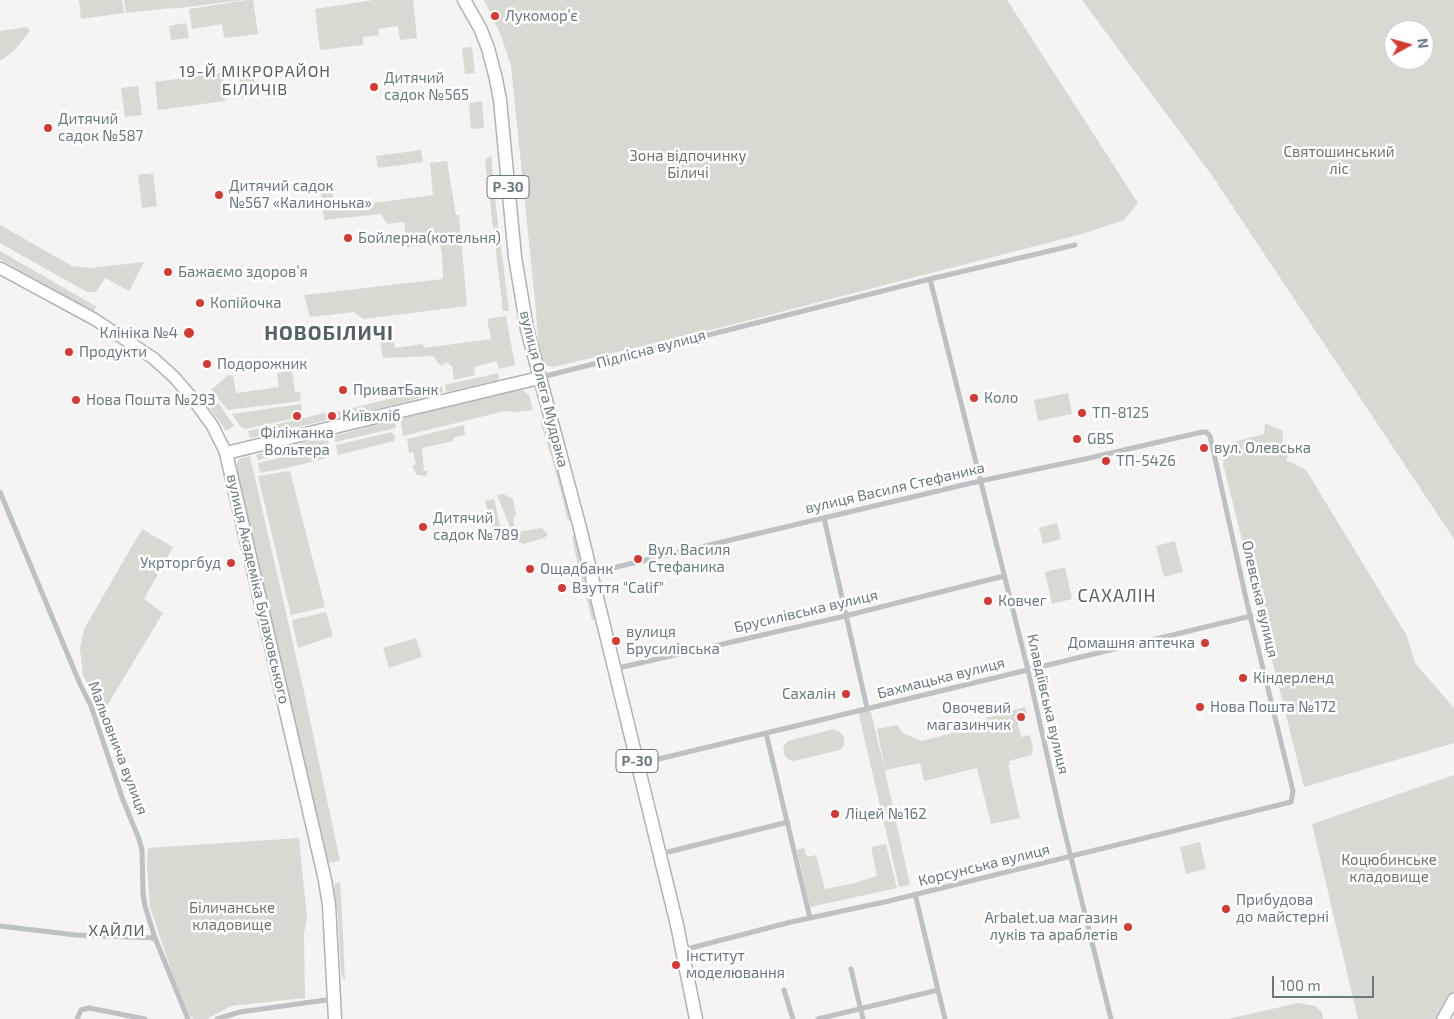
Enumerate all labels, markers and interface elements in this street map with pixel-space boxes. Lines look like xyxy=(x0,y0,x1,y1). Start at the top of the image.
place label: Лукомор’є xyxy=(505,7,578,25)
marker: Лукомор’є xyxy=(489,10,501,22)
north arrow xyxy=(1384,20,1434,70)
text: N xyxy=(1414,37,1432,49)
district label: 19-Й МІКРОРАЙОН БІЛИЧІВ xyxy=(177,62,333,100)
place label: Дитячий садок №565 xyxy=(384,69,469,104)
marker: Дитячий садок №565 xyxy=(368,81,380,93)
place label: Дитячий садок №587 xyxy=(58,110,143,145)
marker: Дитячий садок №587 xyxy=(42,122,54,134)
park label: Святошинський ліс xyxy=(1283,143,1395,178)
park label: Зона відпочинку Біличі xyxy=(630,147,746,182)
road number: Р-30 xyxy=(487,176,529,198)
place label: Дитячий садок №567 «Калинонька» xyxy=(229,177,372,212)
marker: Дитячий садок №567 «Калинонька» xyxy=(213,189,225,201)
place label: Бойлерна(котельня) xyxy=(358,229,501,247)
marker: Бойлерна(котельня) xyxy=(342,232,354,244)
place label: Бажаємо здоровʼя xyxy=(178,263,308,281)
marker: Бажаємо здоровʼя xyxy=(162,266,174,278)
place label: Копійочка xyxy=(210,294,282,312)
marker: Копійочка xyxy=(194,297,206,309)
street label: вулиця Олега Мудрака xyxy=(516,309,572,469)
district label: НОВОБІЛИЧІ xyxy=(263,321,395,345)
place label: Клініка №4 xyxy=(99,324,178,342)
marker: Клініка №4 xyxy=(182,326,196,340)
street label: Підлісна вулиця xyxy=(594,326,708,372)
place label: Продукти xyxy=(79,343,147,361)
marker: Продукти xyxy=(63,346,75,358)
place label: Подорожник xyxy=(217,355,307,373)
marker: Подорожник xyxy=(201,358,213,370)
place label: ПриватБанк xyxy=(353,381,439,399)
marker: ПриватБанк xyxy=(337,384,349,396)
place label: Коло xyxy=(984,389,1018,407)
place label: Нова Пошта №293 xyxy=(86,391,216,409)
marker: Коло xyxy=(968,392,980,404)
marker: Нова Пошта №293 xyxy=(70,394,82,406)
place label: ТП-8125 xyxy=(1092,404,1149,422)
place label: Київхліб xyxy=(342,407,401,425)
marker: ТП-8125 xyxy=(1076,407,1088,419)
marker: Філіжанка Вольтера xyxy=(291,410,303,422)
marker: Київхліб xyxy=(326,410,338,422)
place label: Філіжанка Вольтера xyxy=(260,424,334,459)
place label: GBS xyxy=(1087,430,1114,448)
marker: GBS xyxy=(1071,433,1083,445)
place label: вул. Олевська xyxy=(1214,439,1311,457)
marker: вул. Олевська xyxy=(1198,442,1210,454)
place label: ТП-5426 xyxy=(1116,452,1176,470)
marker: ТП-5426 xyxy=(1100,455,1112,467)
street label: вулиця Василя Стефаника xyxy=(803,459,987,517)
street label: вулиця Академіка Булаховського xyxy=(223,472,293,706)
place label: Дитячий садок №789 xyxy=(433,509,519,544)
marker: Дитячий садок №789 xyxy=(417,521,429,533)
street label: Олевська вулиця xyxy=(1238,539,1282,659)
place label: Вул. Василя Стефаника xyxy=(648,541,730,576)
marker: Вул. Василя Стефаника xyxy=(632,553,644,565)
place label: Укрторгбуд xyxy=(140,554,221,572)
marker: Укрторгбуд xyxy=(225,557,237,569)
place label: Ощадбанк xyxy=(540,560,613,578)
marker: Ощадбанк xyxy=(524,563,536,575)
place label: Взуття "Calif" xyxy=(572,579,664,597)
marker: Взуття "Calif" xyxy=(556,582,568,594)
district label: САХАЛІН xyxy=(1077,585,1157,607)
street label: Брусилівська вулиця xyxy=(732,586,880,636)
place label: Ковчег xyxy=(998,592,1047,610)
marker: Ковчег xyxy=(982,595,994,607)
place label: вулиця Брусилівська xyxy=(626,623,720,658)
street label: Клавдіївська вулиця xyxy=(1023,632,1073,776)
place label: Домашня аптечка xyxy=(1068,634,1195,652)
marker: вулиця Брусилівська xyxy=(610,635,622,647)
marker: Домашня аптечка xyxy=(1199,637,1211,649)
street label: Бахмацька вулиця xyxy=(875,653,1007,703)
place label: Кіндерленд xyxy=(1253,669,1334,687)
marker: Кіндерленд xyxy=(1237,672,1249,684)
street label: Мальовнича вулиця xyxy=(84,679,152,817)
place label: Сахалін xyxy=(782,685,836,703)
marker: Сахалін xyxy=(840,688,852,700)
place label: Нова Пошта №172 xyxy=(1210,698,1336,716)
place label: Овочевий магазинчик xyxy=(926,699,1011,734)
marker: Нова Пошта №172 xyxy=(1194,701,1206,713)
marker: Овочевий магазинчик xyxy=(1015,711,1027,723)
road number: Р-30 xyxy=(616,749,658,772)
place label: Ліцей №162 xyxy=(845,805,927,823)
marker: Ліцей №162 xyxy=(829,808,841,820)
street label: Корсунська вулиця xyxy=(916,840,1052,890)
park label: Коцюбинське кладовище xyxy=(1341,851,1437,886)
place label: Прибудова до майстерні xyxy=(1236,891,1329,926)
park label: Біличанське кладовище xyxy=(189,899,275,934)
marker: Прибудова до майстерні xyxy=(1220,903,1232,915)
place label: Arbalet.ua магазин луків та араблетів xyxy=(984,909,1118,944)
district label: ХАЙЛИ xyxy=(88,921,146,941)
marker: Arbalet.ua магазин луків та араблетів xyxy=(1122,921,1134,933)
place label: Інститут моделювання xyxy=(686,947,785,982)
marker: Інститут моделювання xyxy=(670,959,682,971)
scale bar xyxy=(1274,966,1376,998)
text: 100 m xyxy=(1280,976,1321,994)

